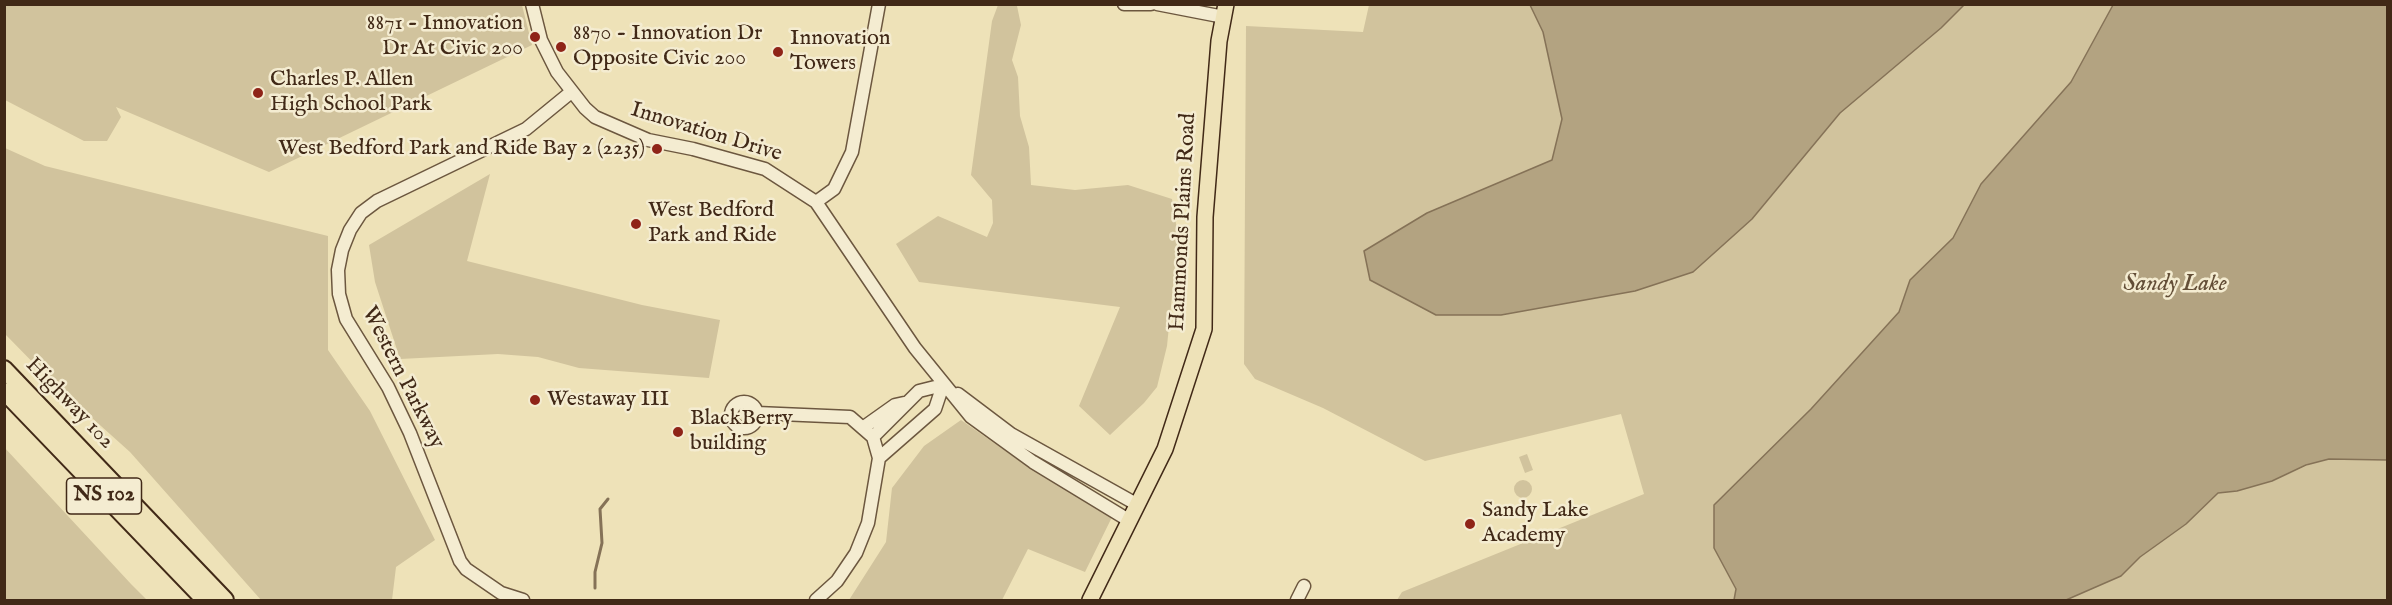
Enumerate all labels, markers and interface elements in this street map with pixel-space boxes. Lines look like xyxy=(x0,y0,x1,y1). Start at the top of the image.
place label: 8871 - Innovation Dr At Civic 200 xyxy=(367,11,523,62)
place label: 8870 - Innovation Dr Opposite Civic 200 xyxy=(573,21,762,72)
place label: Innovation Towers xyxy=(790,26,891,78)
marker: 8871 - Innovation Dr At Civic 200 xyxy=(528,30,542,44)
marker: 8870 - Innovation Dr Opposite Civic 200 xyxy=(554,40,568,54)
marker: Innovation Towers xyxy=(771,45,785,59)
place label: Charles P. Allen High School Park xyxy=(270,67,432,118)
marker: Charles P. Allen High School Park xyxy=(251,86,265,100)
street label: Innovation Drive xyxy=(627,97,785,169)
street label: Hammonds Plains Road xyxy=(1165,112,1203,332)
place label: West Bedford Park and Ride Bay 2 (2235) xyxy=(278,136,645,162)
marker: West Bedford Park and Ride Bay 2 (2235) xyxy=(650,142,664,156)
place label: West Bedford Park and Ride xyxy=(648,198,777,249)
marker: West Bedford Park and Ride xyxy=(629,217,643,231)
water label: Sandy Lake xyxy=(2123,271,2227,299)
street label: Western Parkway xyxy=(355,302,449,454)
street label: Highway 102 xyxy=(19,353,119,455)
place label: Westaway III xyxy=(547,387,669,413)
marker: Westaway III xyxy=(528,393,542,407)
place label: BlackBerry building xyxy=(690,406,793,458)
marker: BlackBerry building xyxy=(671,425,685,439)
road number: NS 102 xyxy=(66,478,142,514)
place label: Sandy Lake Academy xyxy=(1482,498,1589,550)
marker: Sandy Lake Academy xyxy=(1463,517,1477,531)

